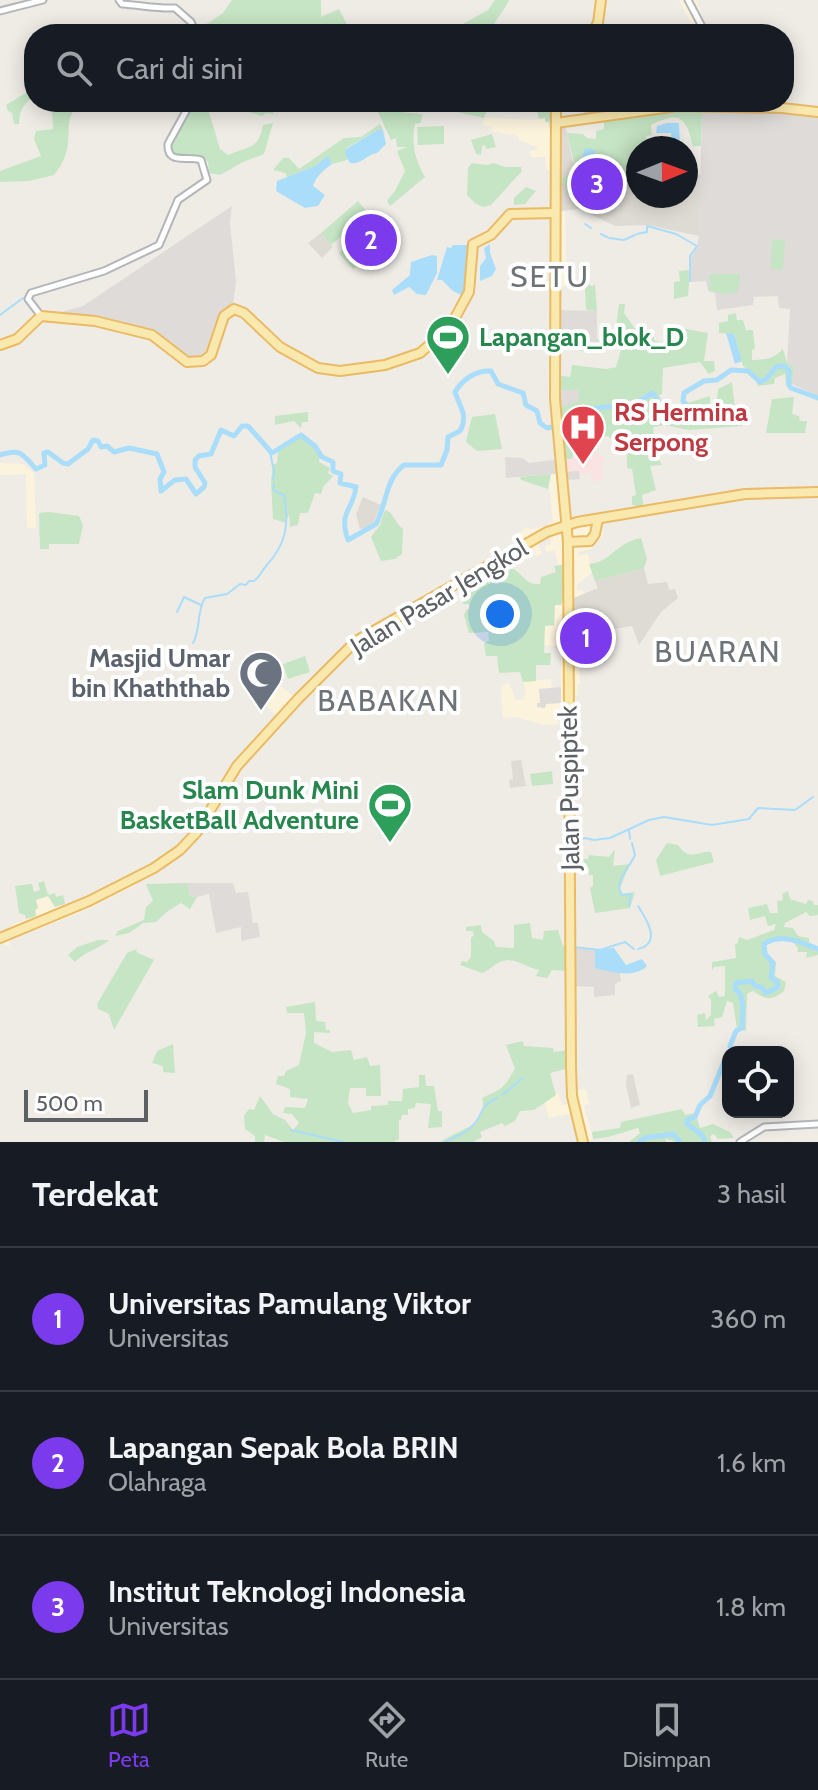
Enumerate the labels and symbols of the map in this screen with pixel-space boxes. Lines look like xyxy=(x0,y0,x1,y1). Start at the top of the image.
north arrow xyxy=(626,136,698,208)
pin: 3 xyxy=(571,154,623,214)
pin: 2 xyxy=(345,210,397,270)
district label: SETU xyxy=(510,258,590,295)
sports icon: Lapangan_blok_D xyxy=(424,313,472,376)
place label: Lapangan_blok_D xyxy=(479,321,684,353)
place label: RS Hermina Serpong xyxy=(614,396,748,458)
hospital icon: RS Hermina Serpong xyxy=(559,403,607,466)
street label: Jalan Pasar Jengkol xyxy=(344,532,533,663)
your location xyxy=(480,594,520,634)
pin: 1 xyxy=(560,608,612,668)
district label: BUARAN xyxy=(654,633,782,670)
place label: Masjid Umar bin Khaththab xyxy=(71,642,230,704)
mosque icon: Masjid Umar bin Khaththab xyxy=(237,649,285,712)
district label: BABAKAN xyxy=(317,682,461,719)
street label: Jalan Puspiptek xyxy=(552,705,586,872)
place label: Slam Dunk Mini BasketBall Adventure xyxy=(120,774,359,836)
sports icon: Slam Dunk Mini BasketBall Adventure xyxy=(366,781,414,844)
scale bar xyxy=(24,1086,148,1122)

